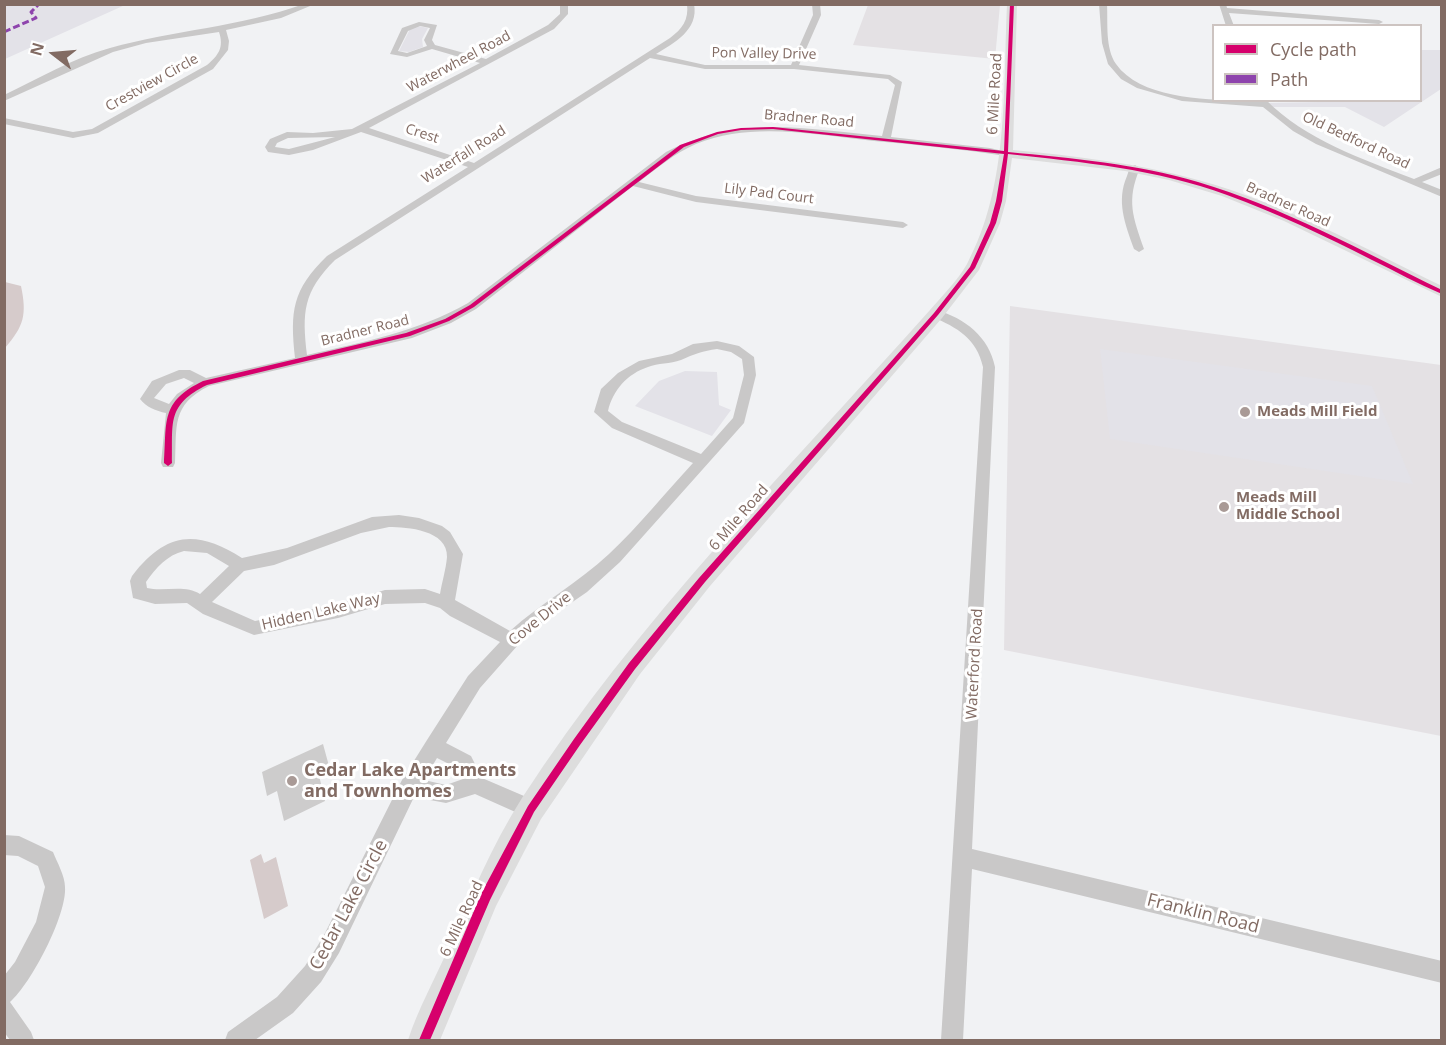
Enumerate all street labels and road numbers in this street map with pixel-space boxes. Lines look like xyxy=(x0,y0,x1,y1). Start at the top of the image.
street label: Waterwheel Road xyxy=(404,28,514,96)
street label: Pon Valley Drive xyxy=(711,45,817,63)
street label: Crestview Circle xyxy=(103,51,201,115)
street label: 6 Mile Road xyxy=(984,53,1006,135)
street label: Bradner Road xyxy=(763,107,855,131)
street label: Old Bedford Road xyxy=(1300,109,1412,173)
street label: Crest xyxy=(403,121,441,147)
street label: Waterfall Road xyxy=(419,122,509,188)
street label: Bradner Road xyxy=(1243,179,1333,231)
street label: Lily Pad Court xyxy=(723,180,815,208)
street label: Bradner Road xyxy=(319,312,411,350)
street label: 6 Mile Road xyxy=(705,481,773,555)
street label: Cove Drive xyxy=(505,588,575,650)
street label: Hidden Lake Way xyxy=(260,590,382,634)
street label: Waterford Road xyxy=(963,608,987,720)
street label: Cedar Lake Circle xyxy=(306,836,392,974)
street label: 6 Mile Road xyxy=(437,878,487,960)
street label: Franklin Road xyxy=(1145,890,1261,938)

